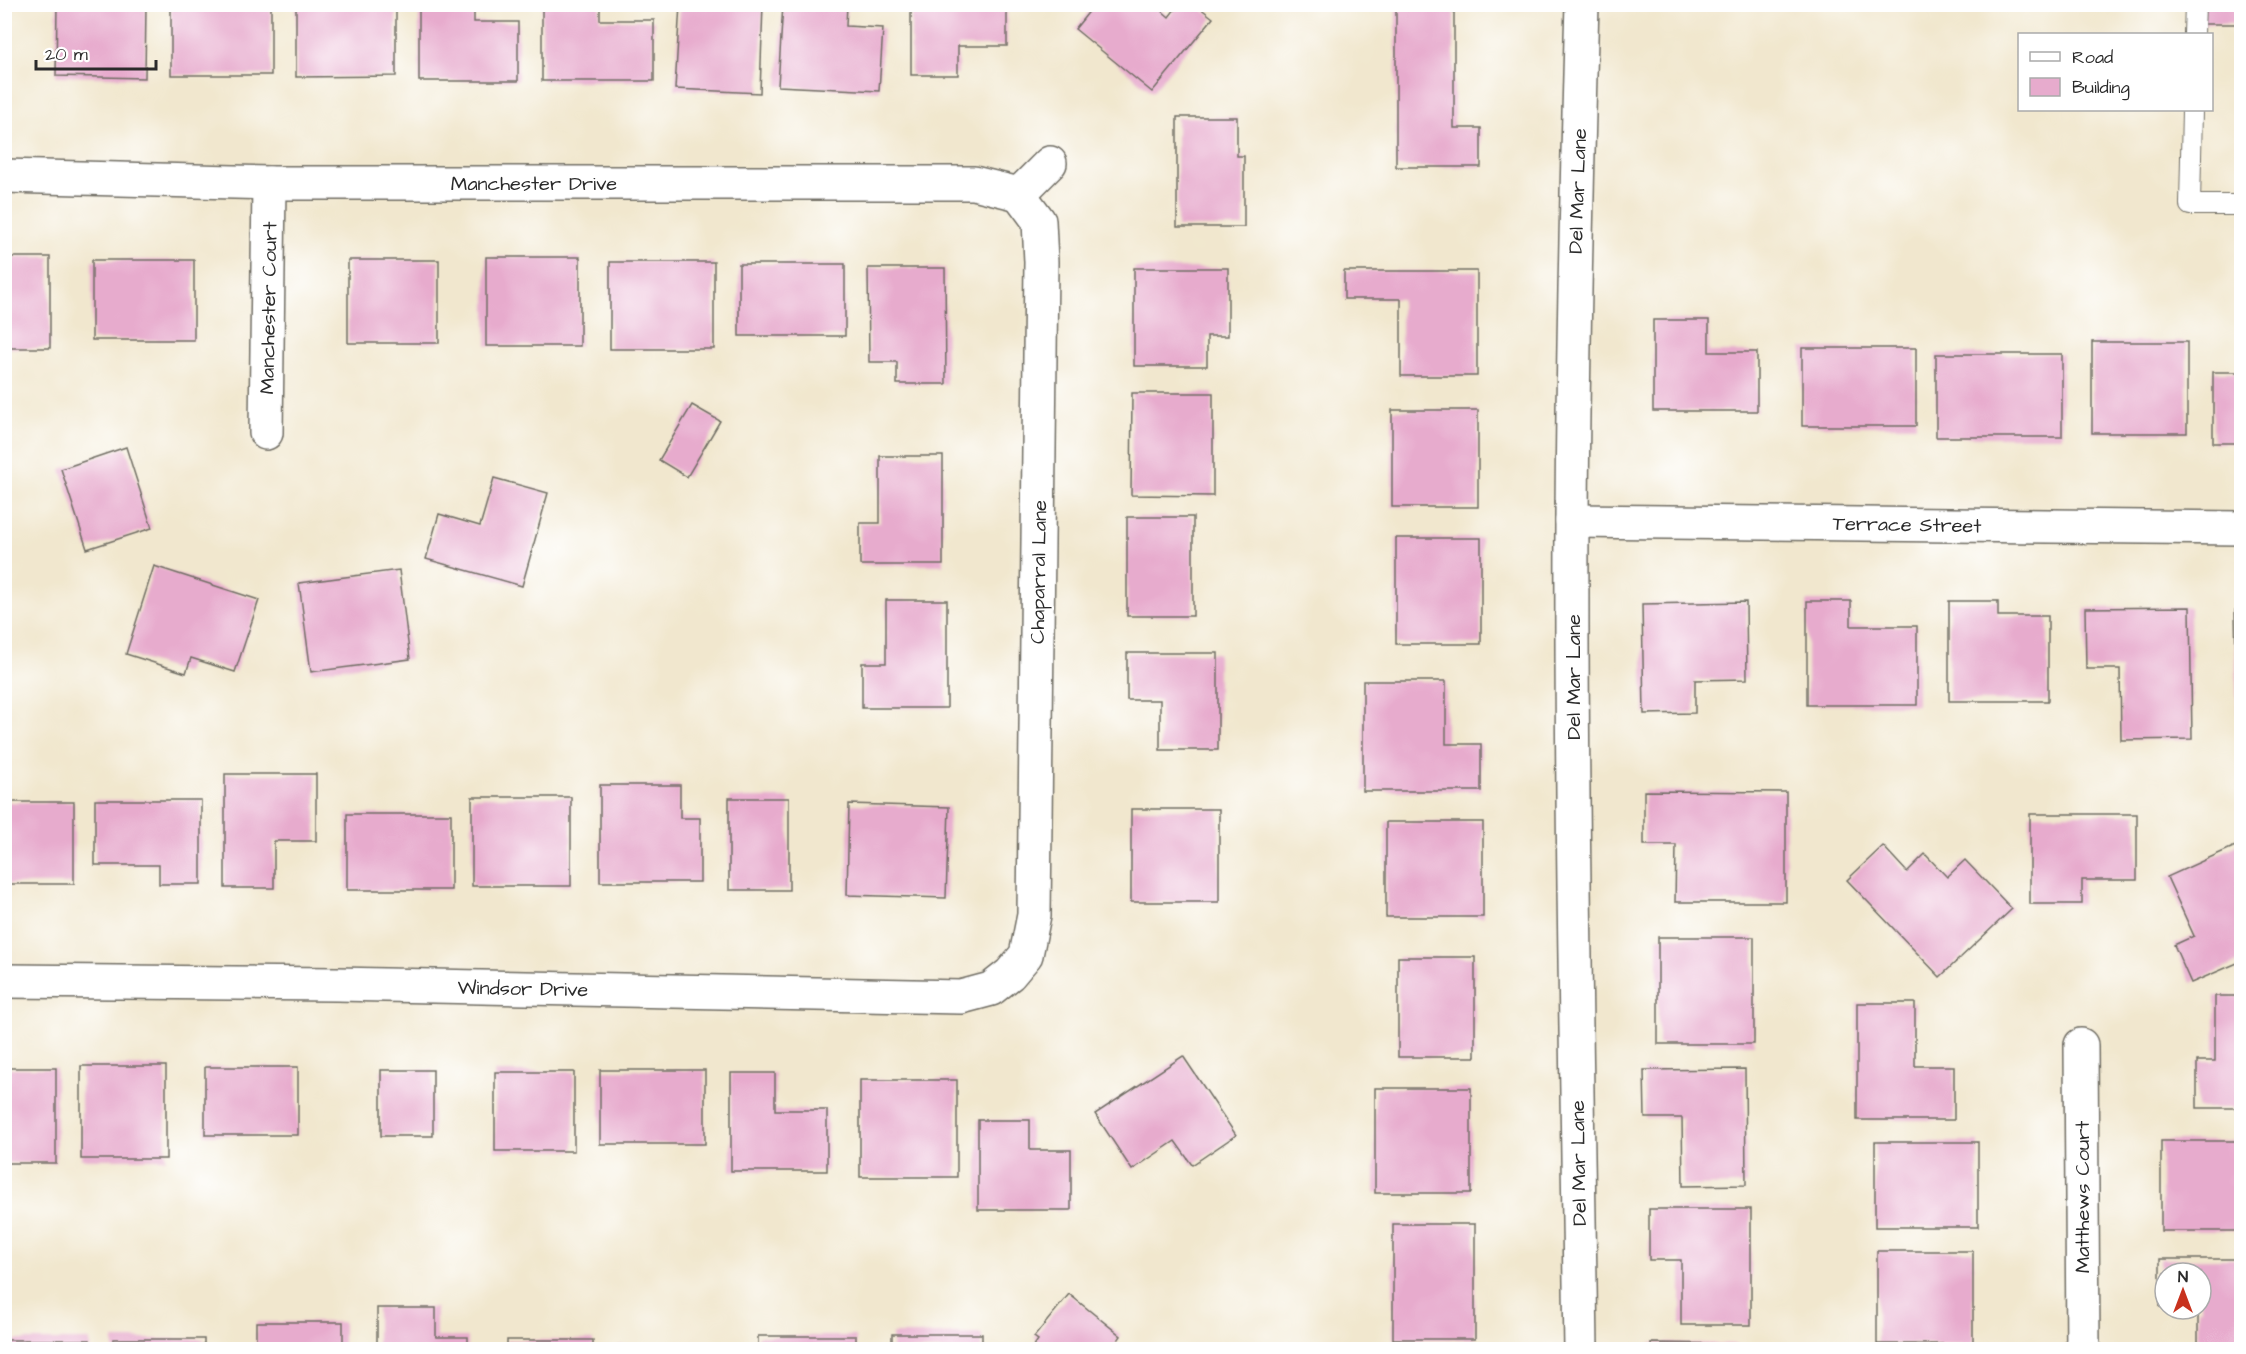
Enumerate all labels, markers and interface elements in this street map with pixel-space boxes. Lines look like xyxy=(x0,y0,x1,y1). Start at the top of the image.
scale bar xyxy=(36,33,156,71)
legend xyxy=(2018,33,2213,111)
text: 20 m xyxy=(45,42,88,67)
text: Road xyxy=(2072,45,2113,70)
text: Building xyxy=(2072,75,2130,101)
street label: Del Mar Lane xyxy=(1562,128,1594,254)
street label: Manchester Drive xyxy=(451,170,617,198)
street label: Manchester Court xyxy=(253,221,285,395)
street label: Chaparral Lane xyxy=(1024,500,1054,644)
street label: Terrace Street xyxy=(1832,510,1982,540)
street label: Del Mar Lane xyxy=(1560,614,1588,740)
street label: Windsor Drive xyxy=(457,974,589,1004)
street label: Del Mar Lane xyxy=(1564,1100,1594,1226)
street label: Matthews Court xyxy=(2069,1121,2097,1273)
north arrow xyxy=(2153,1261,2213,1321)
text: N xyxy=(2178,1266,2188,1288)

